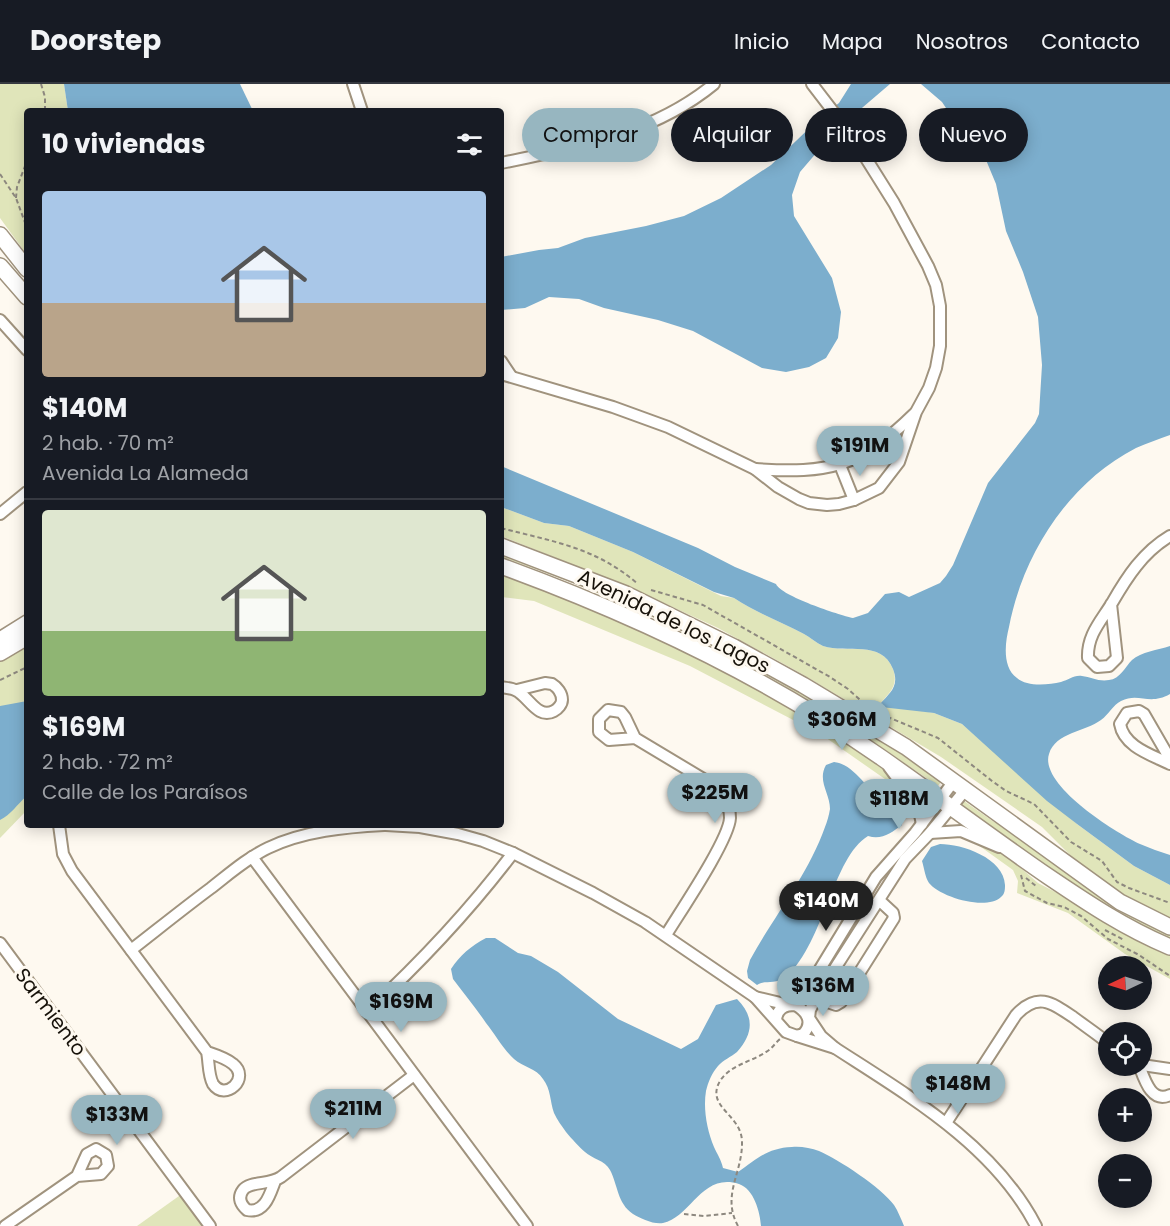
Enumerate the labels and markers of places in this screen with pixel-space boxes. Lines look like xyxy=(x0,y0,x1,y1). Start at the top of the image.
pin: $191M xyxy=(818,426,902,477)
pin: $306M xyxy=(800,700,884,751)
pin: $225M xyxy=(673,773,757,824)
pin: $118M xyxy=(857,779,941,830)
pin: $140M xyxy=(784,881,868,932)
pin: $136M xyxy=(781,966,865,1017)
pin: $169M xyxy=(359,982,443,1033)
pin: $148M xyxy=(916,1064,1000,1115)
pin: $211M xyxy=(311,1089,395,1140)
pin: $133M xyxy=(75,1095,159,1146)

